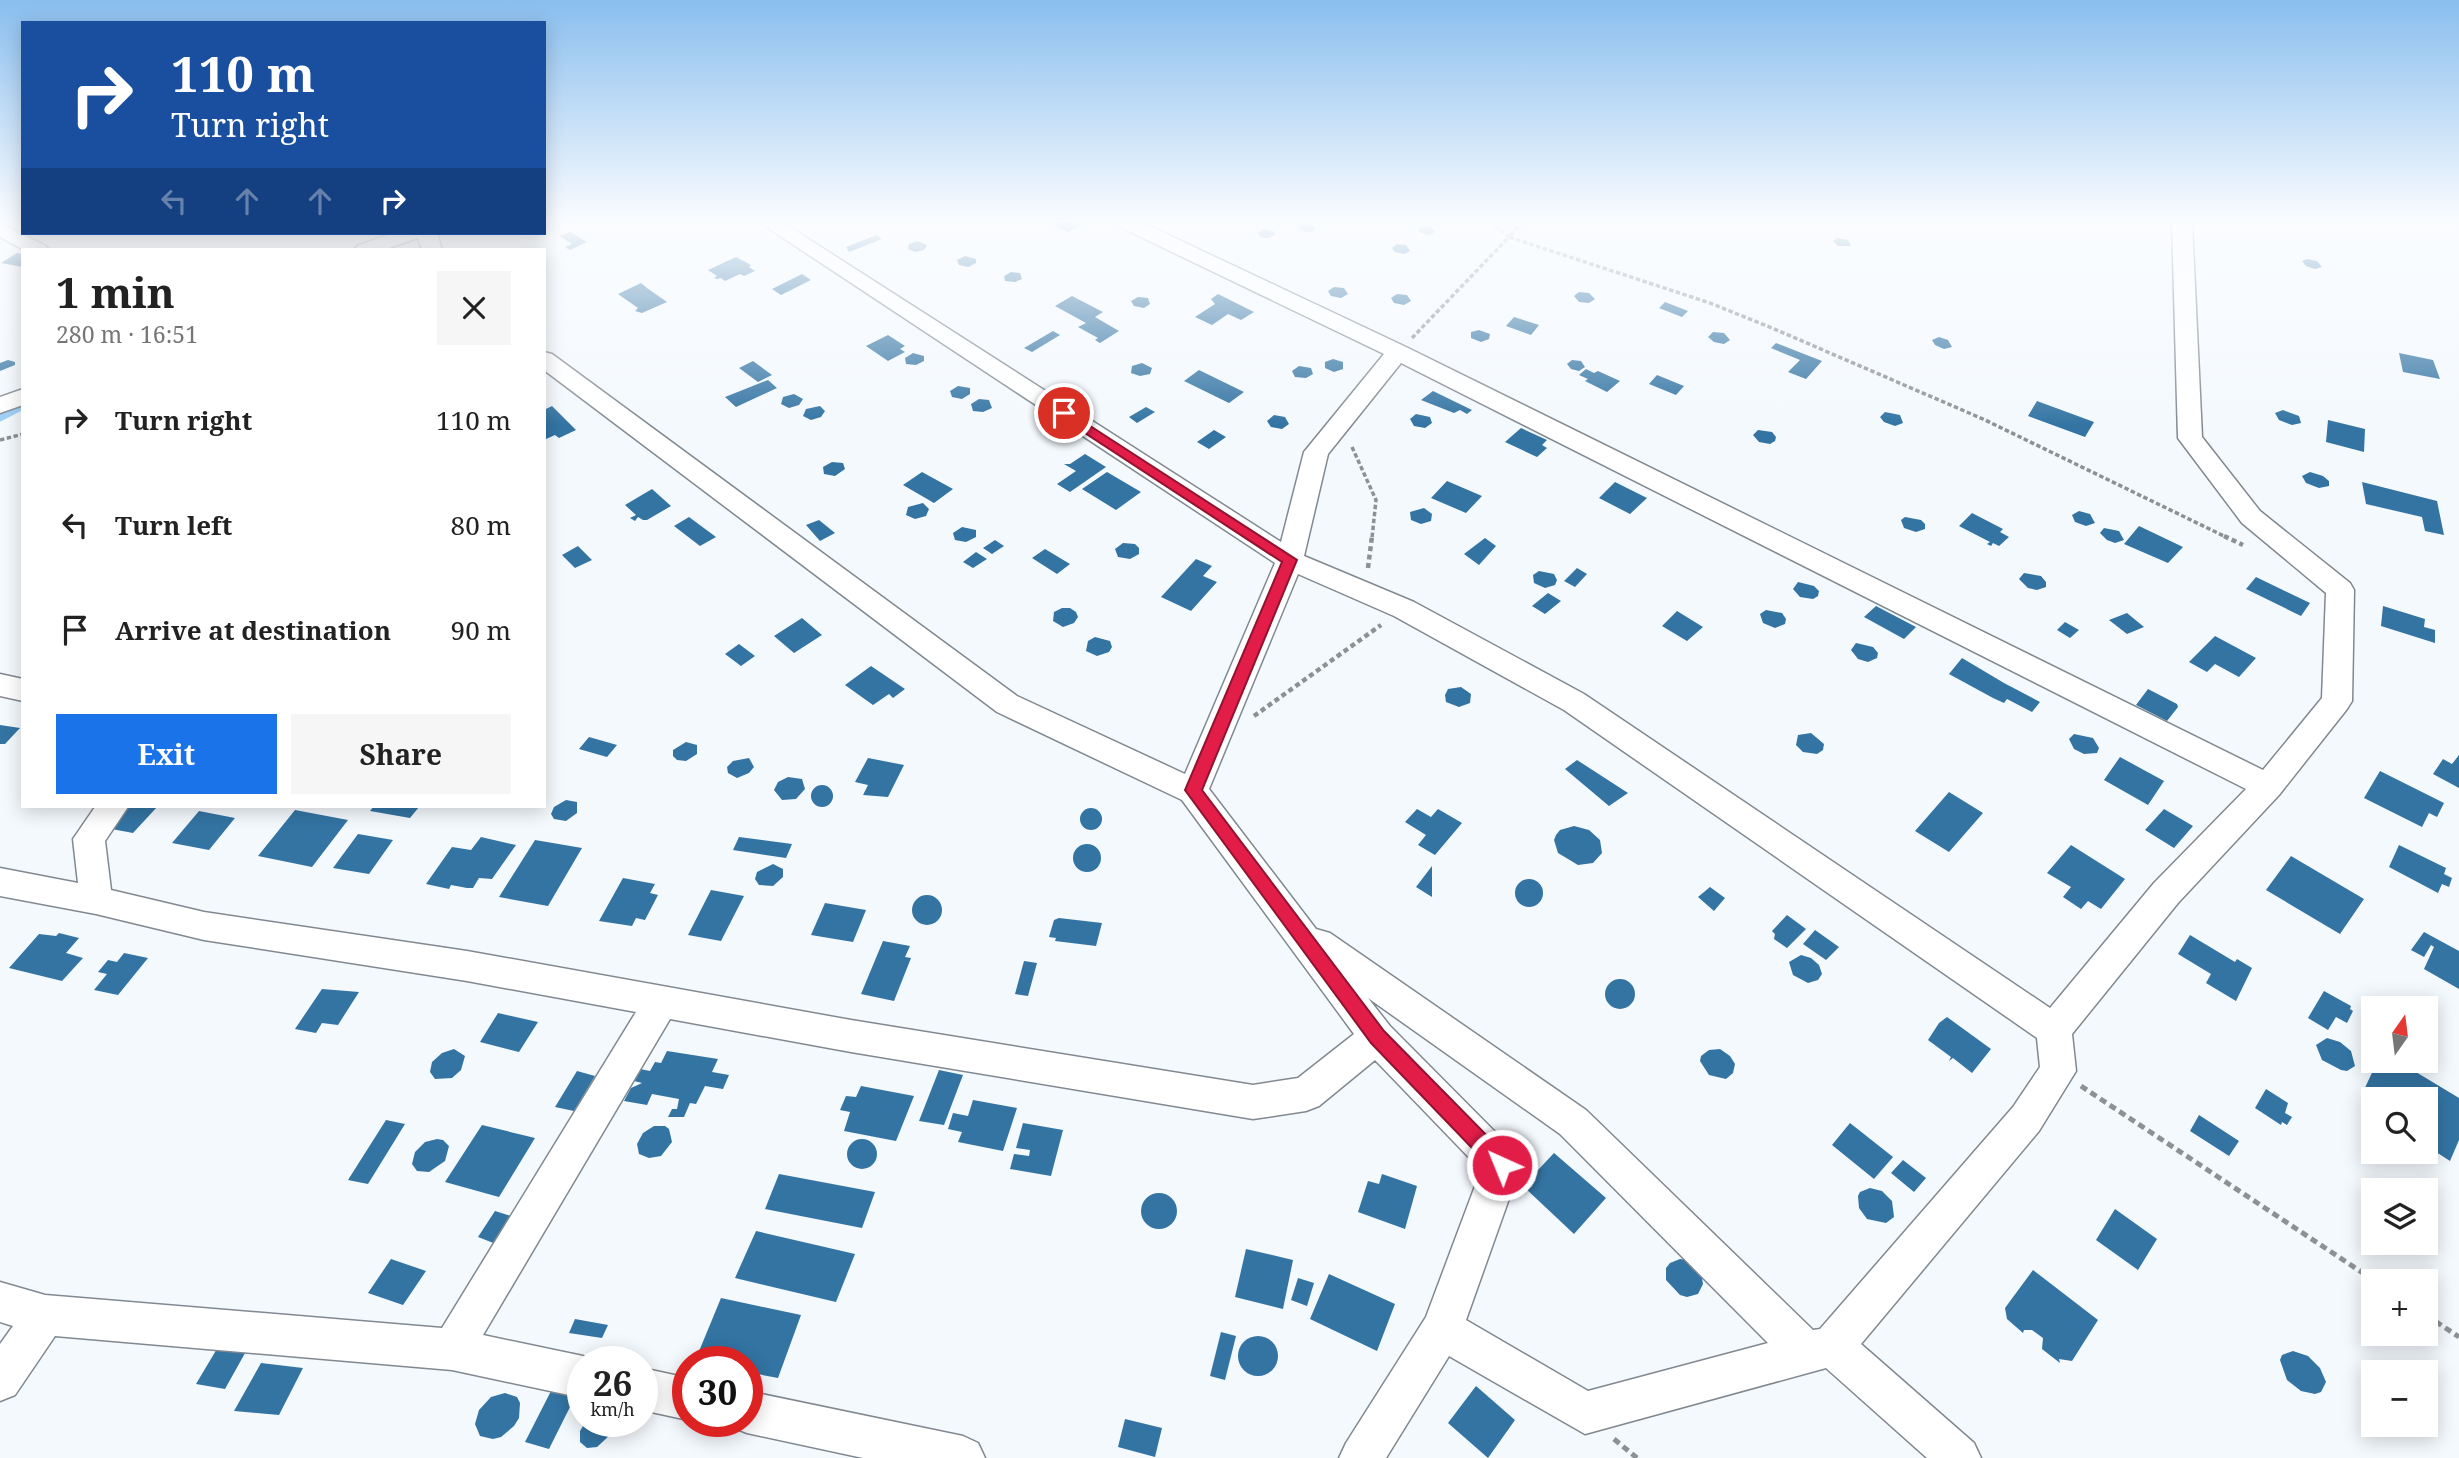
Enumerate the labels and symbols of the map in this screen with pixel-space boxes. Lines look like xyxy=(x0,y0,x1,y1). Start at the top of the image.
pin xyxy=(1034,383,1094,443)
north arrow xyxy=(2361,996,2438,1073)
position arrow xyxy=(1465,1128,1539,1202)
speed limit sign: 30 xyxy=(672,1346,763,1437)

